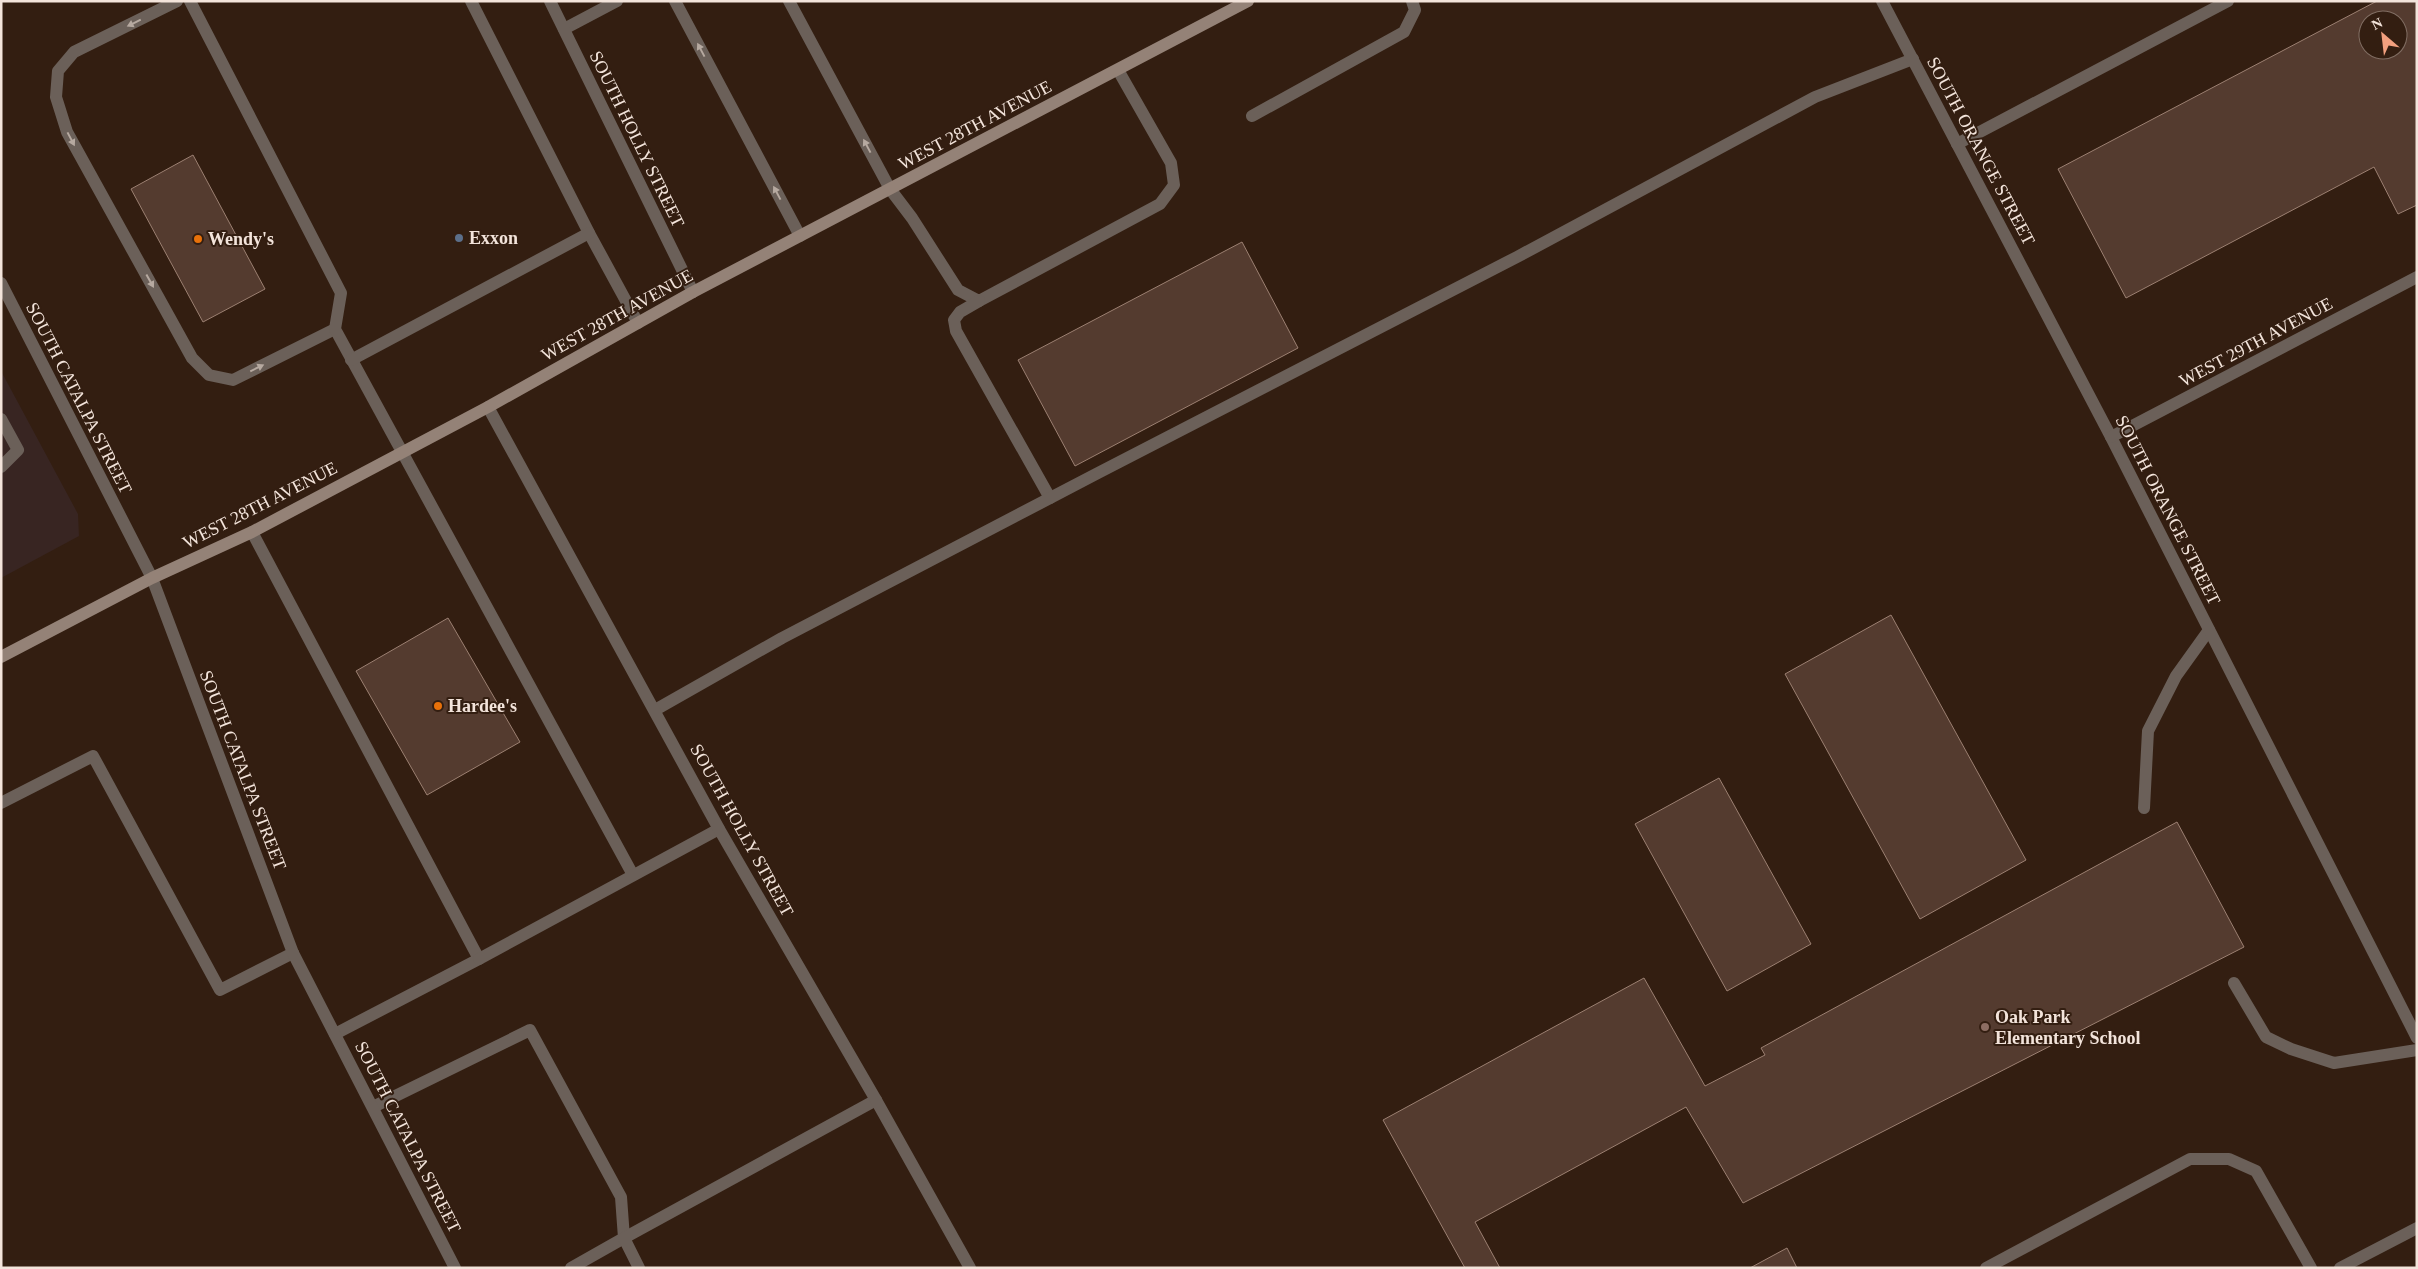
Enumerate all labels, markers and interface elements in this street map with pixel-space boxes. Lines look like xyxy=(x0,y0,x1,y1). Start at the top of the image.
north arrow xyxy=(2358,10,2408,60)
text: N xyxy=(2369,15,2385,33)
one-way arrow xyxy=(127,19,141,27)
one-way arrow xyxy=(696,43,705,56)
street label: SOUTH HOLLY STREET xyxy=(586,48,688,230)
street label: SOUTH ORANGE STREET xyxy=(1923,54,2039,248)
street label: WEST 28TH AVENUE xyxy=(895,76,1055,174)
one-way arrow xyxy=(67,132,75,147)
one-way arrow xyxy=(863,138,871,153)
one-way arrow xyxy=(773,186,781,200)
place label: Exxon xyxy=(469,228,518,248)
place label: Wendy's xyxy=(208,229,274,249)
marker: Exxon xyxy=(453,232,465,244)
marker: Wendy's xyxy=(192,233,204,245)
street label: WEST 28TH AVENUE xyxy=(538,265,696,365)
one-way arrow xyxy=(146,274,154,289)
street label: WEST 29TH AVENUE xyxy=(2176,293,2336,391)
street label: SOUTH CATALPA STREET xyxy=(22,299,136,497)
one-way arrow xyxy=(250,364,264,372)
street label: SOUTH ORANGE STREET xyxy=(2111,412,2225,608)
street label: WEST 28TH AVENUE xyxy=(180,457,340,553)
street label: SOUTH CATALPA STREET xyxy=(196,667,290,873)
place label: Hardee's xyxy=(448,696,517,716)
marker: Hardee's xyxy=(432,700,444,712)
street label: SOUTH HOLLY STREET xyxy=(686,741,798,919)
place label: Oak Park Elementary School xyxy=(1995,1007,2141,1048)
marker: Oak Park Elementary School xyxy=(1979,1021,1991,1033)
street label: SOUTH CATALPA STREET xyxy=(351,1038,465,1236)

